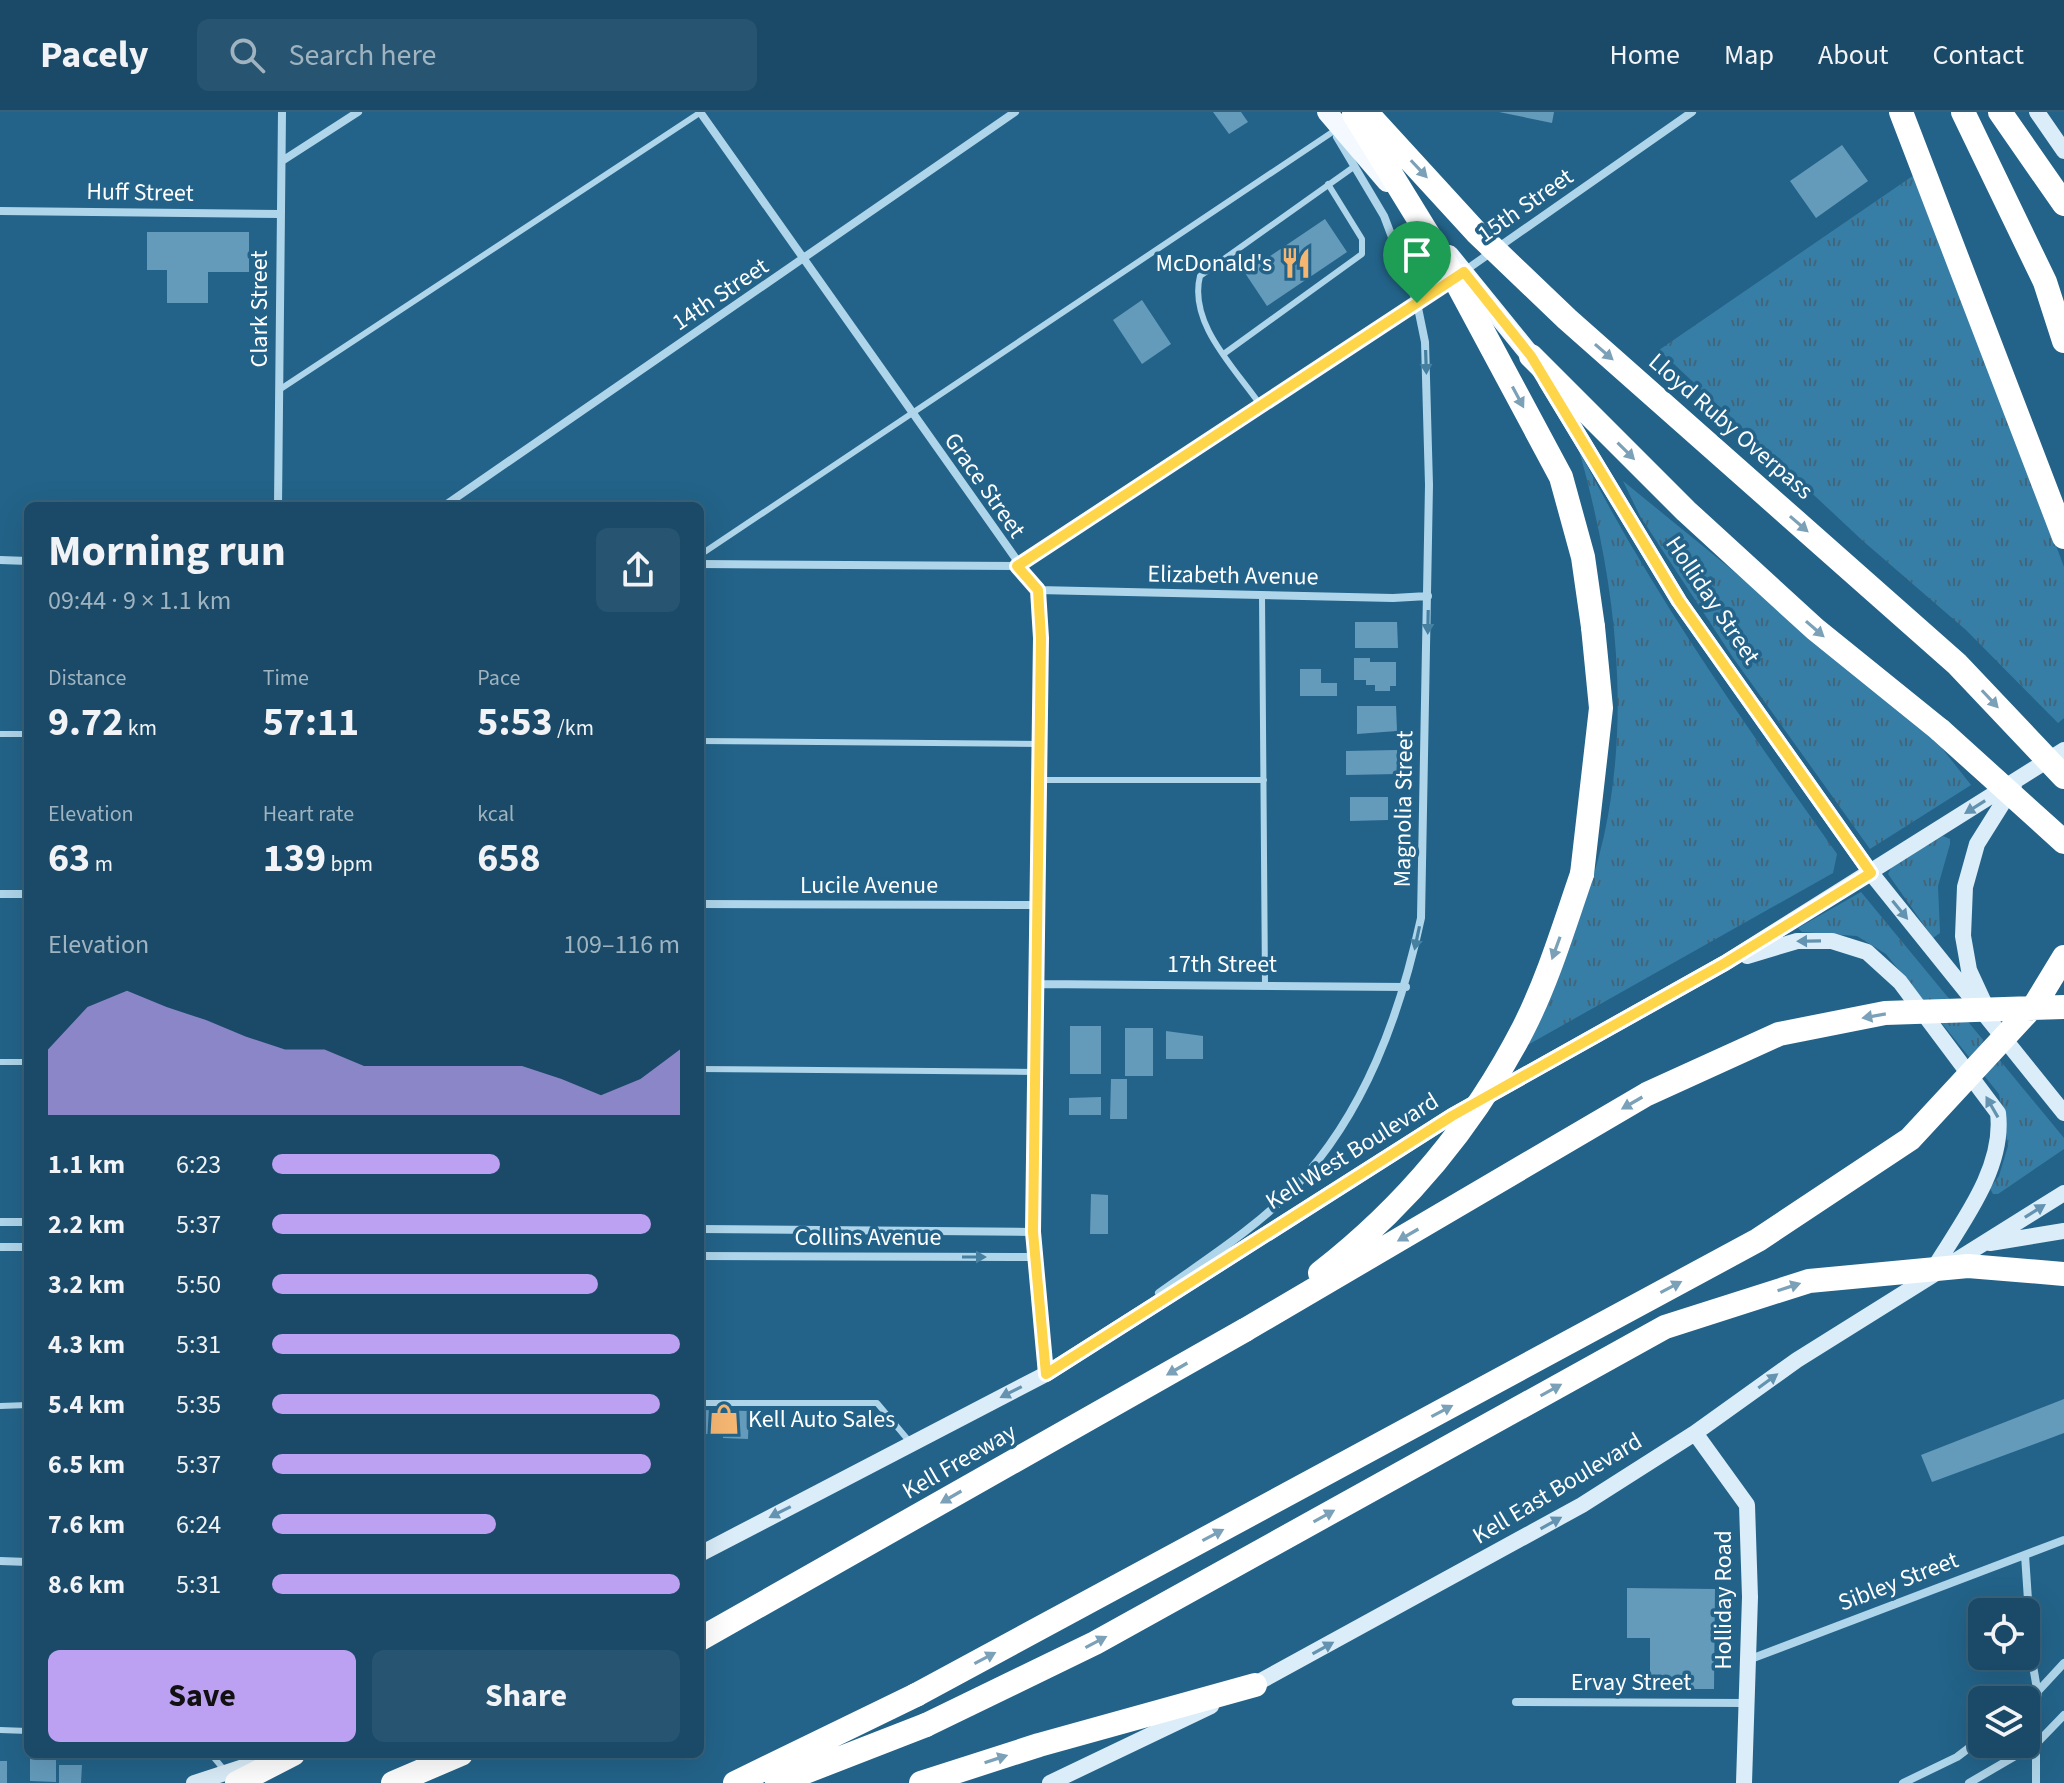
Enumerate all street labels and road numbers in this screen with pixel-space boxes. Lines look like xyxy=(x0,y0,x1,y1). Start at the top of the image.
street label: 15th Street xyxy=(1470,160,1580,251)
street label: Huff Street xyxy=(86,174,194,211)
street label: 14th Street xyxy=(665,249,776,340)
street label: Clark Street xyxy=(242,250,277,368)
street label: Lloyd Ruby Overpass xyxy=(1641,345,1821,508)
street label: Grace Street xyxy=(935,425,1034,545)
street label: Holliday Street xyxy=(1657,529,1769,672)
street label: Elizabeth Avenue xyxy=(1147,557,1319,594)
street label: Magnolia Street xyxy=(1385,730,1422,888)
street label: Lucile Avenue xyxy=(800,868,938,903)
street label: 17th Street xyxy=(1167,947,1277,982)
street label: Kell West Boulevard xyxy=(1259,1084,1446,1219)
street label: Collins Avenue xyxy=(795,1220,941,1255)
street label: Kell Freeway xyxy=(896,1415,1023,1508)
street label: Kell East Boulevard xyxy=(1466,1424,1649,1553)
street label: Holliday Road xyxy=(1706,1530,1741,1670)
street label: Sibley Street xyxy=(1833,1543,1963,1620)
street label: Ervay Street xyxy=(1571,1665,1691,1700)

